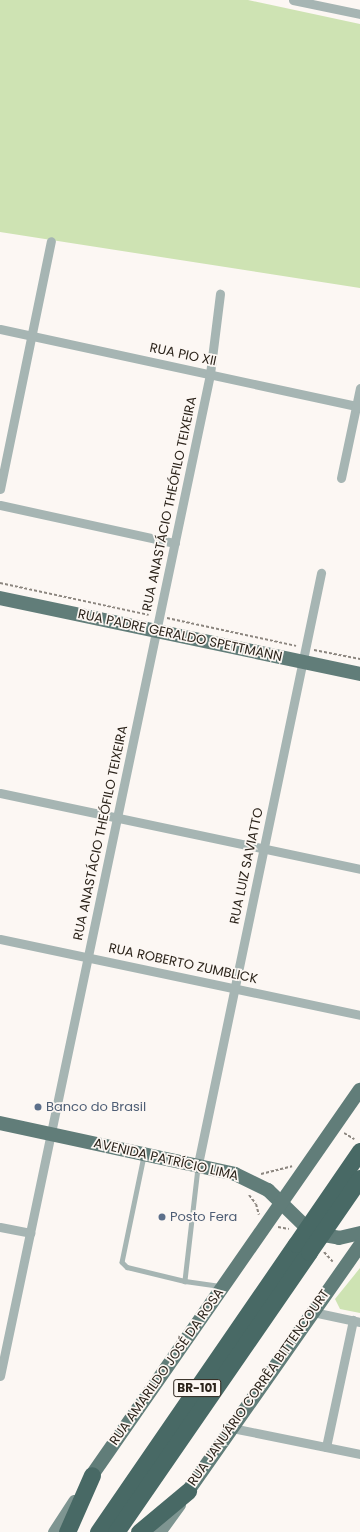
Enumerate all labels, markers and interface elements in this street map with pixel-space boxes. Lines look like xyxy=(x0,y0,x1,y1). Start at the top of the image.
street label: RUA PIO XII xyxy=(148,340,218,370)
street label: RUA ANASTÁCIO THEÓFILO TEIXEIRA xyxy=(140,395,200,613)
street label: RUA PADRE GERALDO SPETTMANN xyxy=(76,607,284,665)
street label: RUA ANASTÁCIO THEÓFILO TEIXEIRA xyxy=(71,724,131,942)
street label: RUA LUIZ SAVIATTO xyxy=(227,806,267,926)
street label: RUA ROBERTO ZUMBLICK xyxy=(107,941,259,987)
place label: Banco do Brasil xyxy=(46,1099,146,1115)
marker: Banco do Brasil xyxy=(33,1102,43,1112)
street label: AVENIDA PATRÍCIO LIMA xyxy=(92,1136,240,1184)
place label: Posto Fera xyxy=(170,1209,237,1225)
marker: Posto Fera xyxy=(157,1212,167,1222)
street label: RUA AMARILDO JOSÉ DA ROSA xyxy=(107,1286,227,1448)
street label: RUA JANUÁRIO CORRÊA BITTENCOURT xyxy=(185,1287,333,1489)
road number: BR-101 xyxy=(173,1378,221,1398)

